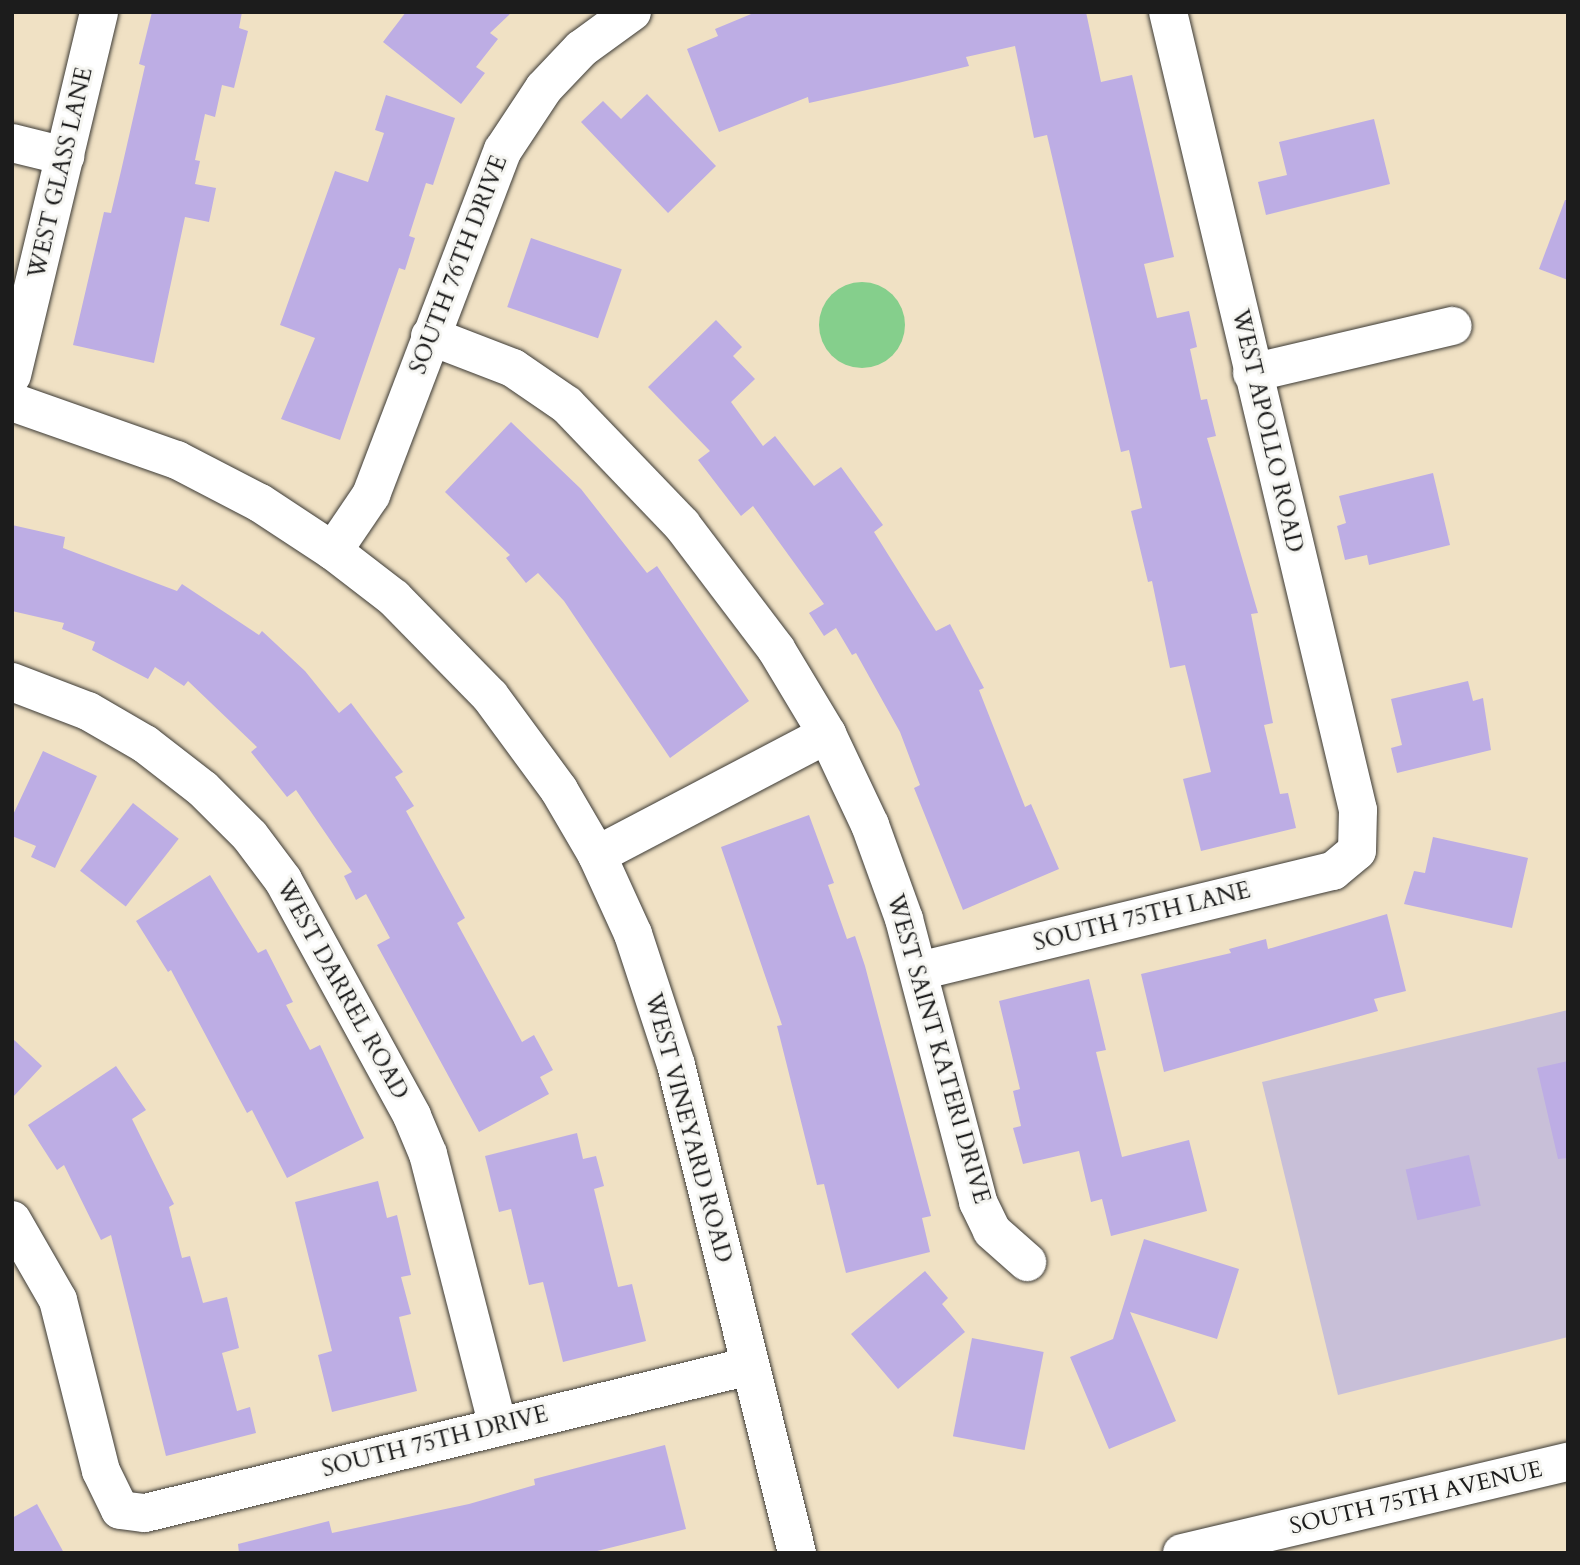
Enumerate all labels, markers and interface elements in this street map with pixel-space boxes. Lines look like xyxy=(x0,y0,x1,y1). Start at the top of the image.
street label: WEST GLASS LANE xyxy=(23,65,99,281)
street label: SOUTH 76TH DRIVE xyxy=(405,152,513,378)
street label: WEST APOLLO ROAD xyxy=(1226,307,1308,555)
street label: WEST DARREL ROAD xyxy=(270,876,414,1104)
street label: SOUTH 75TH LANE xyxy=(1031,877,1253,957)
street label: WEST SAINT KATERI DRIVE xyxy=(881,891,995,1207)
street label: WEST VINEYARD ROAD xyxy=(639,990,737,1266)
street label: SOUTH 75TH DRIVE xyxy=(319,1401,551,1483)
street label: SOUTH 75TH AVENUE xyxy=(1287,1455,1545,1541)

